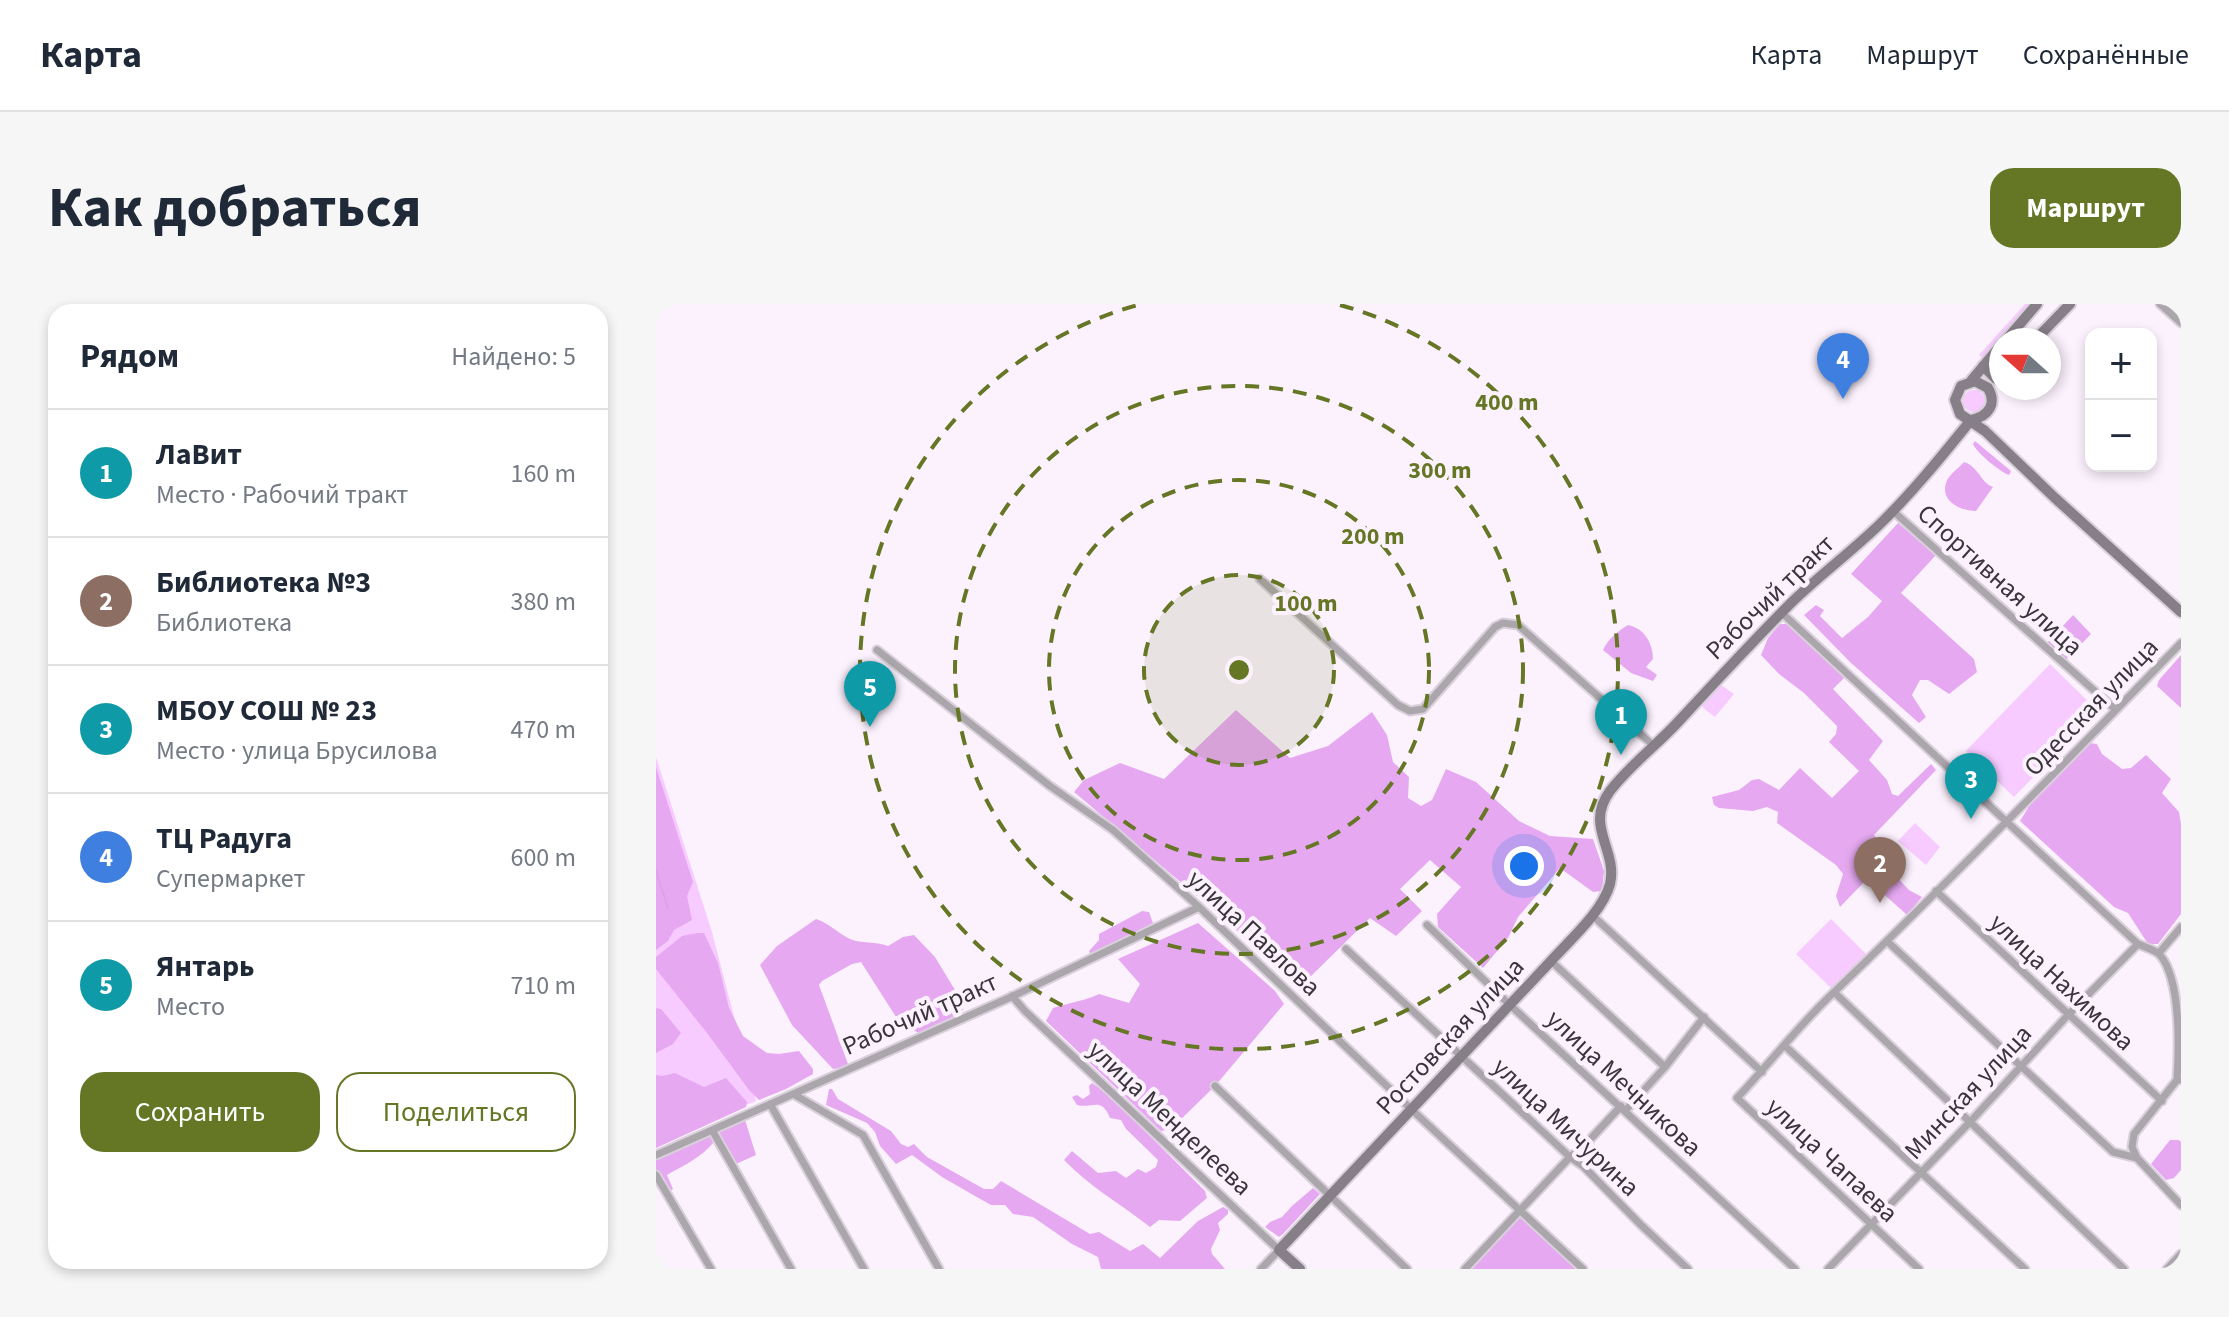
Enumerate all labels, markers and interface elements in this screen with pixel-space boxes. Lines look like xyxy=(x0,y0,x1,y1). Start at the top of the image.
text: Карта xyxy=(40,28,142,82)
text: Карта xyxy=(1751,35,1822,75)
text: Маршрут xyxy=(1866,35,1979,75)
text: Сохранённые xyxy=(2023,35,2189,75)
button: Маршрут xyxy=(1990,168,2181,248)
text: Как добраться xyxy=(48,169,422,248)
north arrow xyxy=(1989,328,2061,400)
map controls xyxy=(2085,328,2157,472)
button: + xyxy=(2085,328,2157,400)
text: Рядом xyxy=(80,332,179,381)
pin: 4 xyxy=(1817,333,1869,399)
text: Найдено: 5 xyxy=(451,338,576,375)
text: 400 m xyxy=(1475,385,1539,420)
button: − xyxy=(2085,400,2157,472)
text: ЛаВит xyxy=(156,433,242,476)
text: 300 m xyxy=(1408,453,1472,488)
text: 1 xyxy=(99,455,113,492)
text: 160 m xyxy=(510,455,576,492)
text: Место · Рабочий тракт xyxy=(156,476,408,513)
street label: Спортивная улица xyxy=(1909,495,2091,665)
text: 200 m xyxy=(1341,519,1405,554)
street label: Рабочий тракт xyxy=(1697,526,1843,668)
text: Библиотека №3 xyxy=(156,561,371,604)
text: 2 xyxy=(99,583,113,620)
text: 380 m xyxy=(510,583,576,620)
text: 100 m xyxy=(1274,586,1338,621)
text: Библиотека xyxy=(156,604,292,641)
street label: Одесская улица xyxy=(2015,630,2167,784)
centre of rings xyxy=(1225,656,1253,684)
pin: 5 xyxy=(844,661,896,727)
text: МБОУ СОШ № 23 xyxy=(156,689,377,732)
pin: 1 xyxy=(1595,689,1647,755)
text: 3 xyxy=(99,711,113,748)
text: 470 m xyxy=(510,711,576,748)
text: Место · улица Брусилова xyxy=(156,732,438,769)
pin: 3 xyxy=(1945,753,1997,819)
text: ТЦ Радуга xyxy=(156,817,292,860)
pin: 2 xyxy=(1854,837,1906,903)
text: 4 xyxy=(99,839,113,876)
text: 600 m xyxy=(510,839,576,876)
your location xyxy=(1504,846,1544,886)
text: Супермаркет xyxy=(156,860,305,897)
street label: улица Павлова xyxy=(1179,861,1329,1005)
street label: улица Нахимова xyxy=(1981,905,2143,1059)
text: Янтарь xyxy=(156,945,255,988)
street label: Ростовская улица xyxy=(1367,949,1533,1123)
street label: Рабочий тракт xyxy=(836,963,1004,1065)
text: 5 xyxy=(99,967,113,1004)
text: 710 m xyxy=(510,967,576,1004)
text: Место xyxy=(156,988,225,1025)
street label: улица Мечникова xyxy=(1538,1001,1710,1165)
street label: Минская улица xyxy=(1896,1016,2040,1168)
street label: улица Менделеева xyxy=(1080,1032,1260,1204)
street label: улица Мичурина xyxy=(1484,1049,1648,1205)
button: Сохранить xyxy=(80,1072,320,1152)
button: Поделиться xyxy=(336,1072,576,1152)
street label: улица Чапаева xyxy=(1758,1089,1906,1231)

